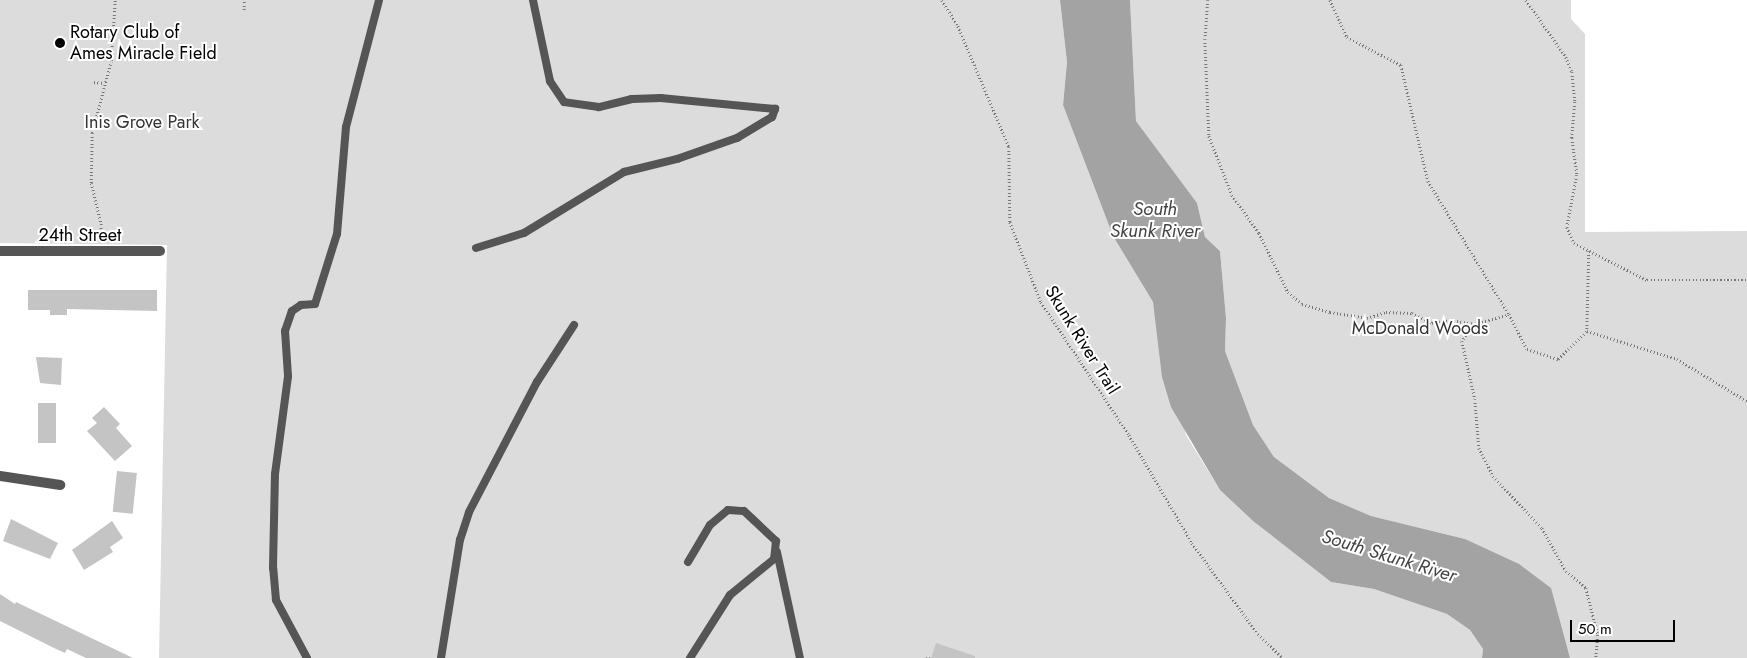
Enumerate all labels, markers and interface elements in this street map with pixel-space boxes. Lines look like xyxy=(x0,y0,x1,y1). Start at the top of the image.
place label: Rotary Club of Ames Miracle Field xyxy=(70,22,217,64)
marker: Rotary Club of Ames Miracle Field xyxy=(54,37,66,49)
park label: Inis Grove Park xyxy=(84,111,200,133)
water label: South Skunk River xyxy=(1110,198,1200,242)
street label: 24th Street xyxy=(39,224,121,246)
street label: Skunk River Trail xyxy=(1040,282,1124,398)
park label: McDonald Woods xyxy=(1352,317,1488,339)
water label: South Skunk River xyxy=(1319,525,1459,587)
scale bar xyxy=(1572,610,1677,642)
text: 50 m xyxy=(1578,618,1612,640)

